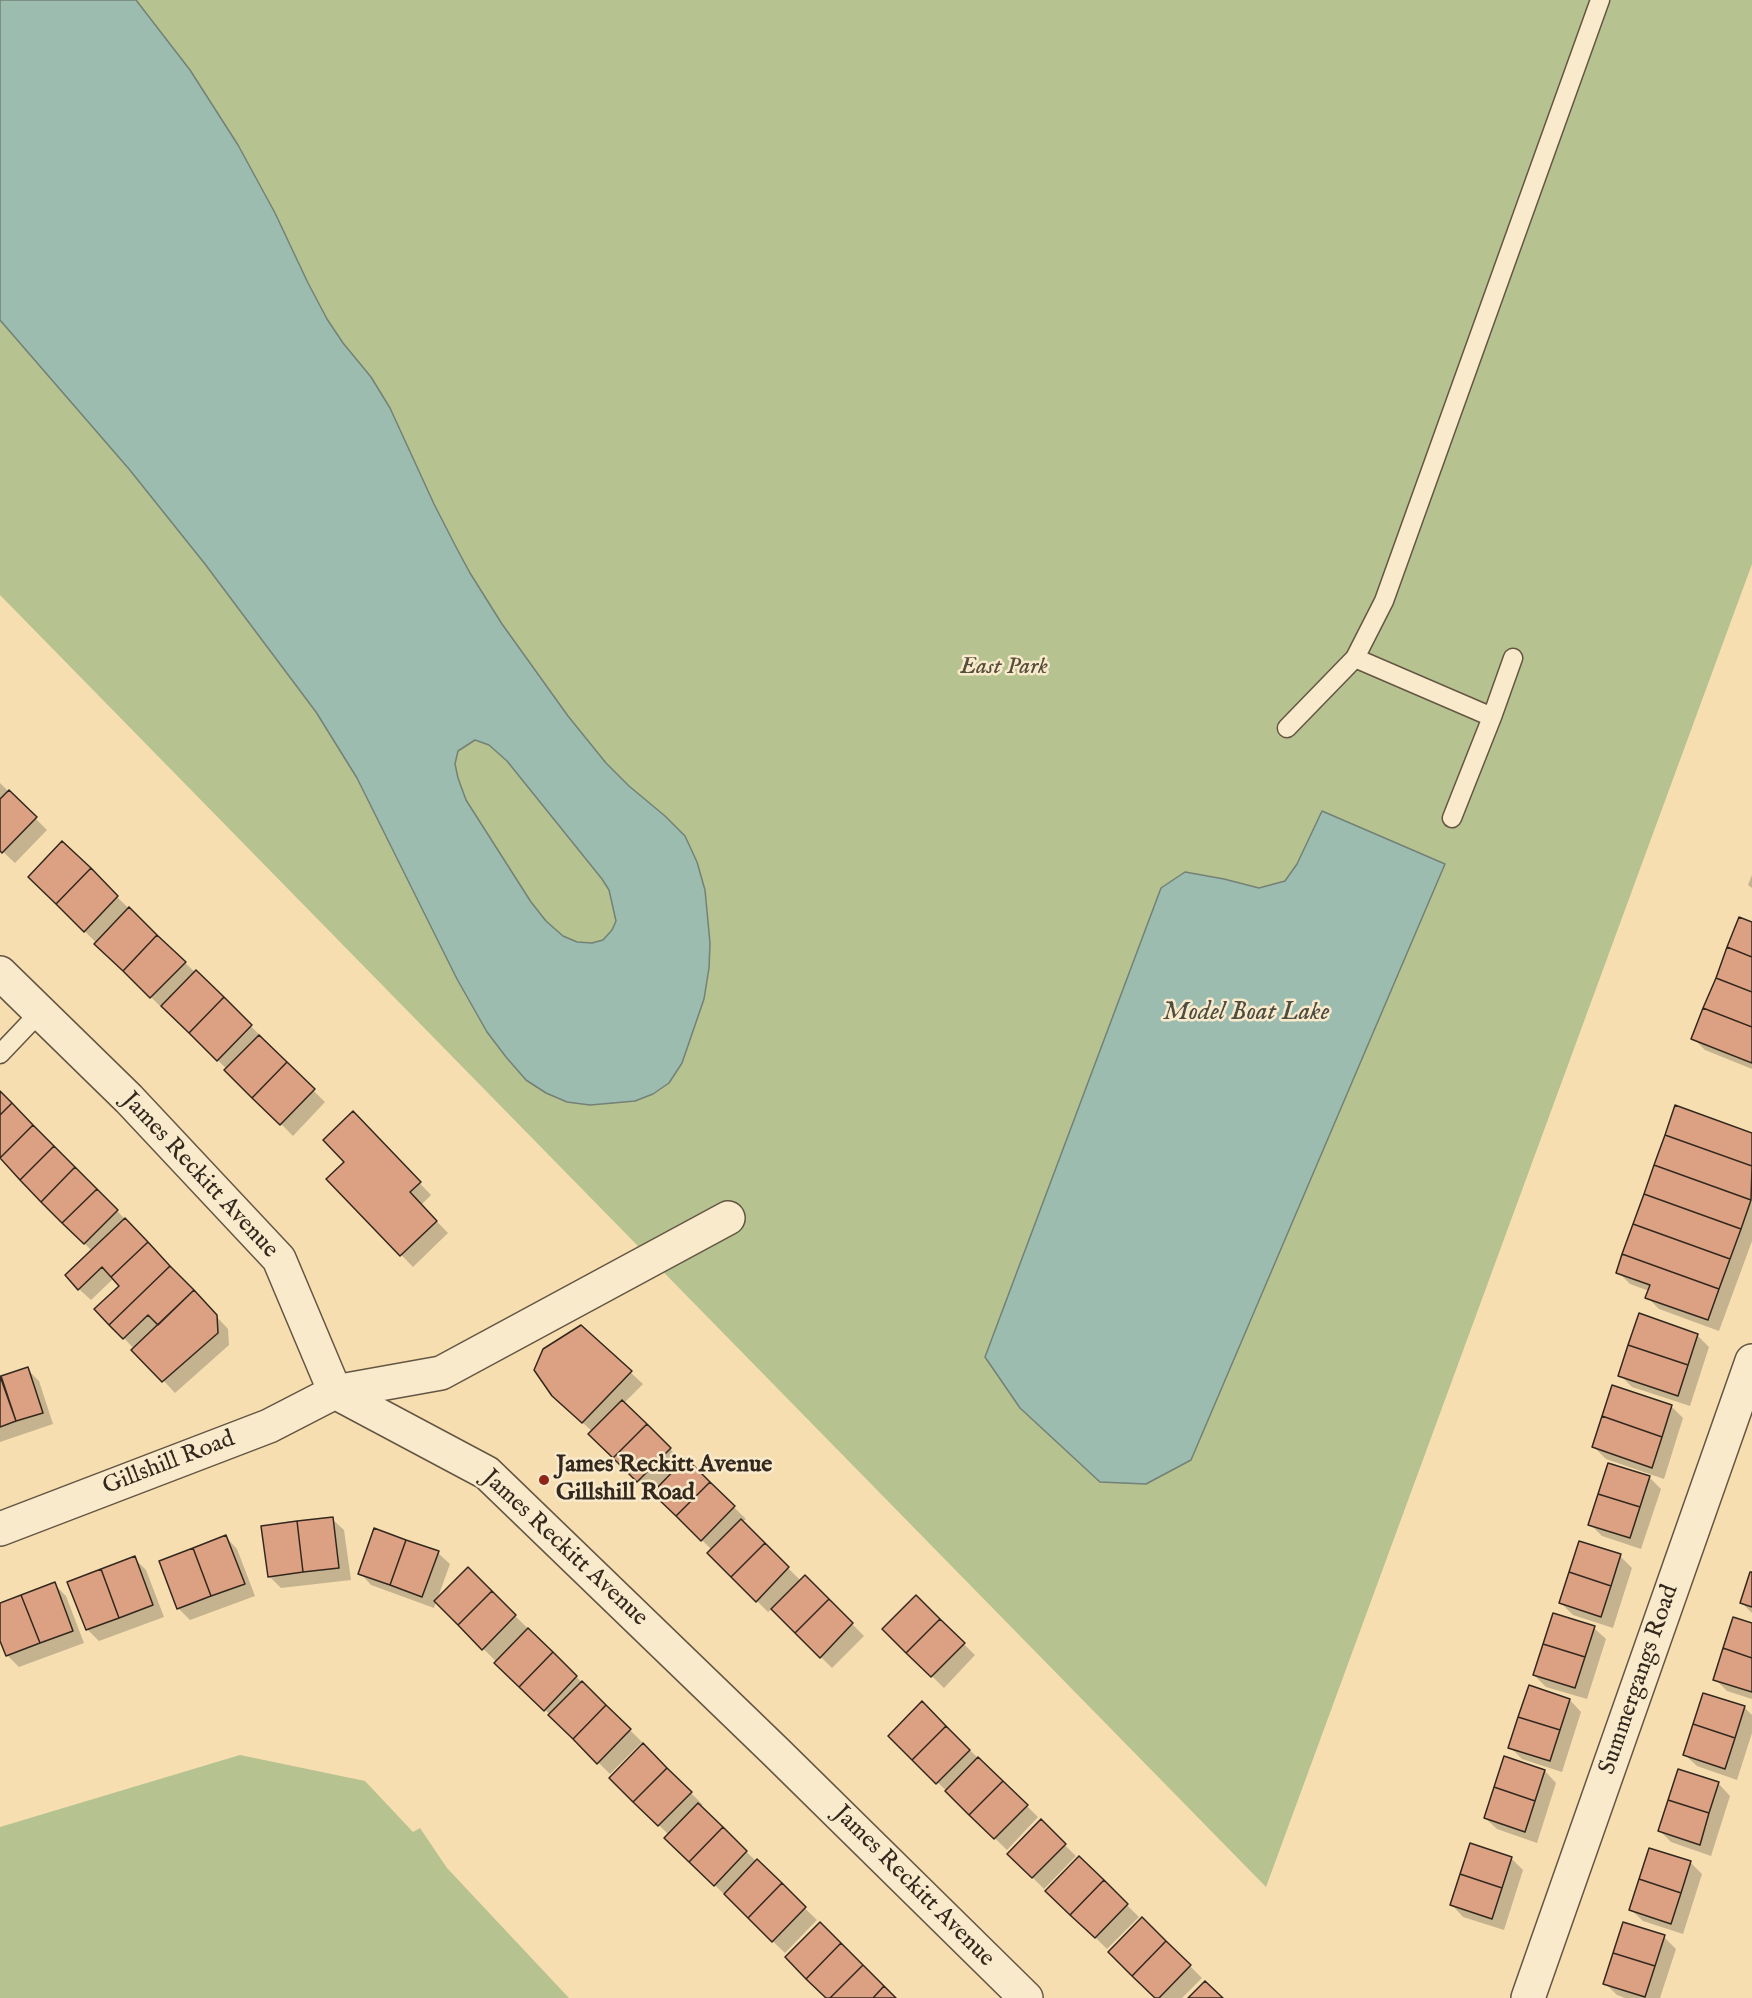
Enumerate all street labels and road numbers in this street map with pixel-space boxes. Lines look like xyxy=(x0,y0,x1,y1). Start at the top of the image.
street label: James Reckitt Avenue xyxy=(115,1087,283,1265)
street label: Gillshill Road xyxy=(99,1426,239,1502)
street label: James Reckitt Avenue xyxy=(475,1465,653,1633)
street label: Summergangs Road xyxy=(1594,1581,1686,1779)
street label: James Reckitt Avenue xyxy=(826,1800,1000,1974)

